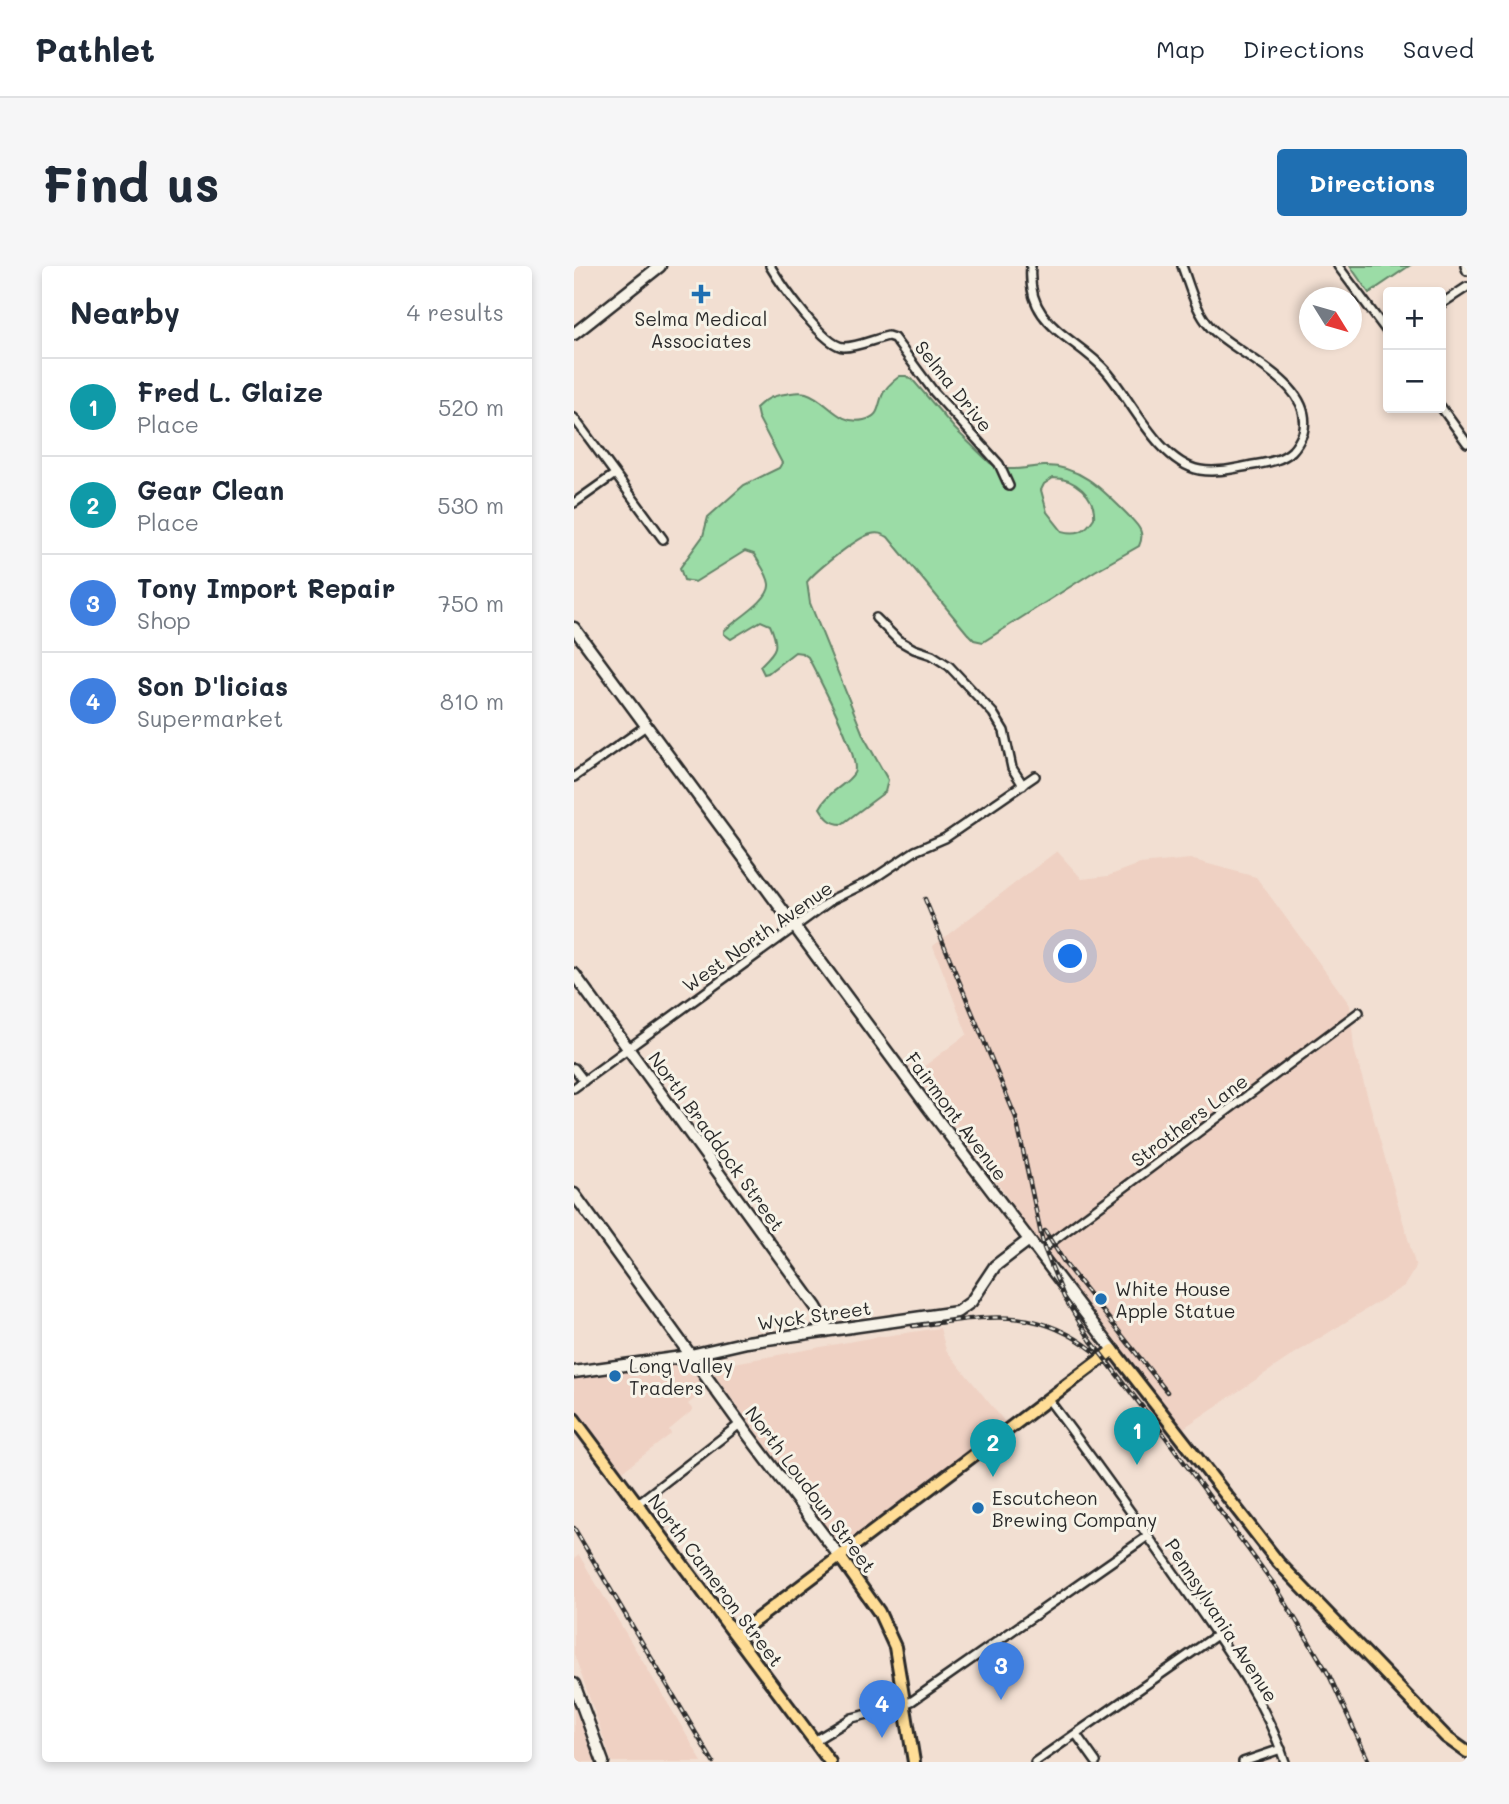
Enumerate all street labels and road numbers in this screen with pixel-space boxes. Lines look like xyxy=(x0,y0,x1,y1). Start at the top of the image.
street label: Selma Drive xyxy=(910,335,998,437)
street label: West North Avenue xyxy=(677,875,837,997)
street label: North Braddock Street xyxy=(643,1046,791,1236)
street label: Fairmont Avenue xyxy=(900,1047,1014,1185)
street label: Strothers Lane xyxy=(1126,1068,1252,1172)
street label: Wyck Street xyxy=(756,1295,872,1335)
street label: North Loudoun Street xyxy=(740,1401,882,1577)
street label: North Cameron Street xyxy=(643,1489,789,1671)
street label: Pennsylvania Avenue xyxy=(1160,1533,1284,1707)

